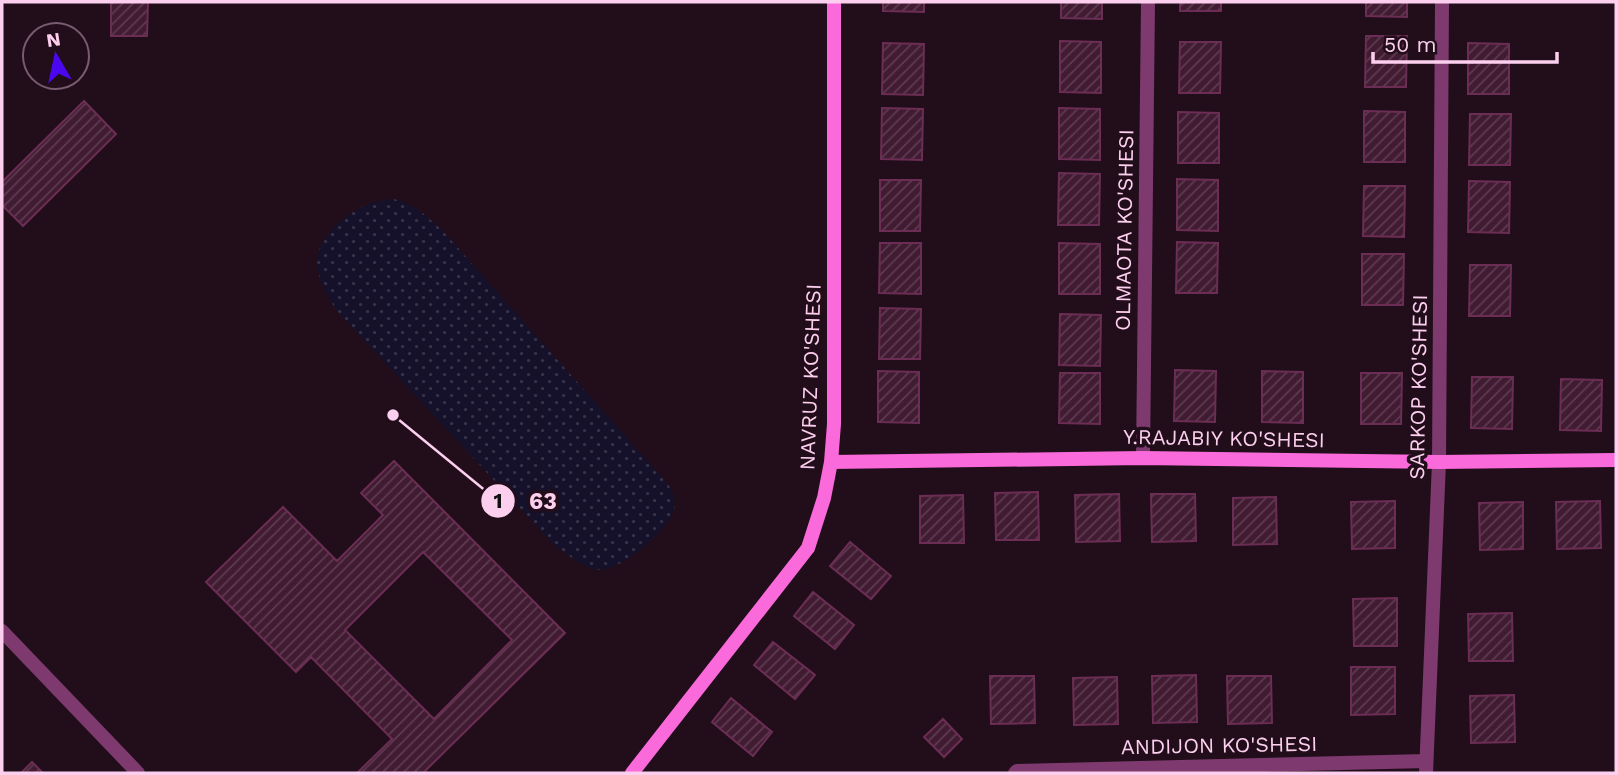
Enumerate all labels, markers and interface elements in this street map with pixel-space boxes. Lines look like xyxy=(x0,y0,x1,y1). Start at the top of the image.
north arrow xyxy=(21,21,91,91)
scale bar xyxy=(1373,21,1557,65)
text: N xyxy=(45,27,62,52)
text: 50 m xyxy=(1384,32,1436,57)
street label: OLMAOTA KO'SHESI xyxy=(1110,129,1138,331)
street label: NAVRUZ KO'SHESI xyxy=(794,283,826,471)
street label: SARKOP KO'SHESI xyxy=(1404,294,1432,480)
street label: Y.RAJABIY KO'SHESI xyxy=(1123,424,1325,452)
callout: 63 xyxy=(481,479,571,523)
text: 1 xyxy=(493,488,503,513)
text: 63 xyxy=(529,488,557,515)
street label: ANDIJON KO'SHESI xyxy=(1121,731,1317,759)

